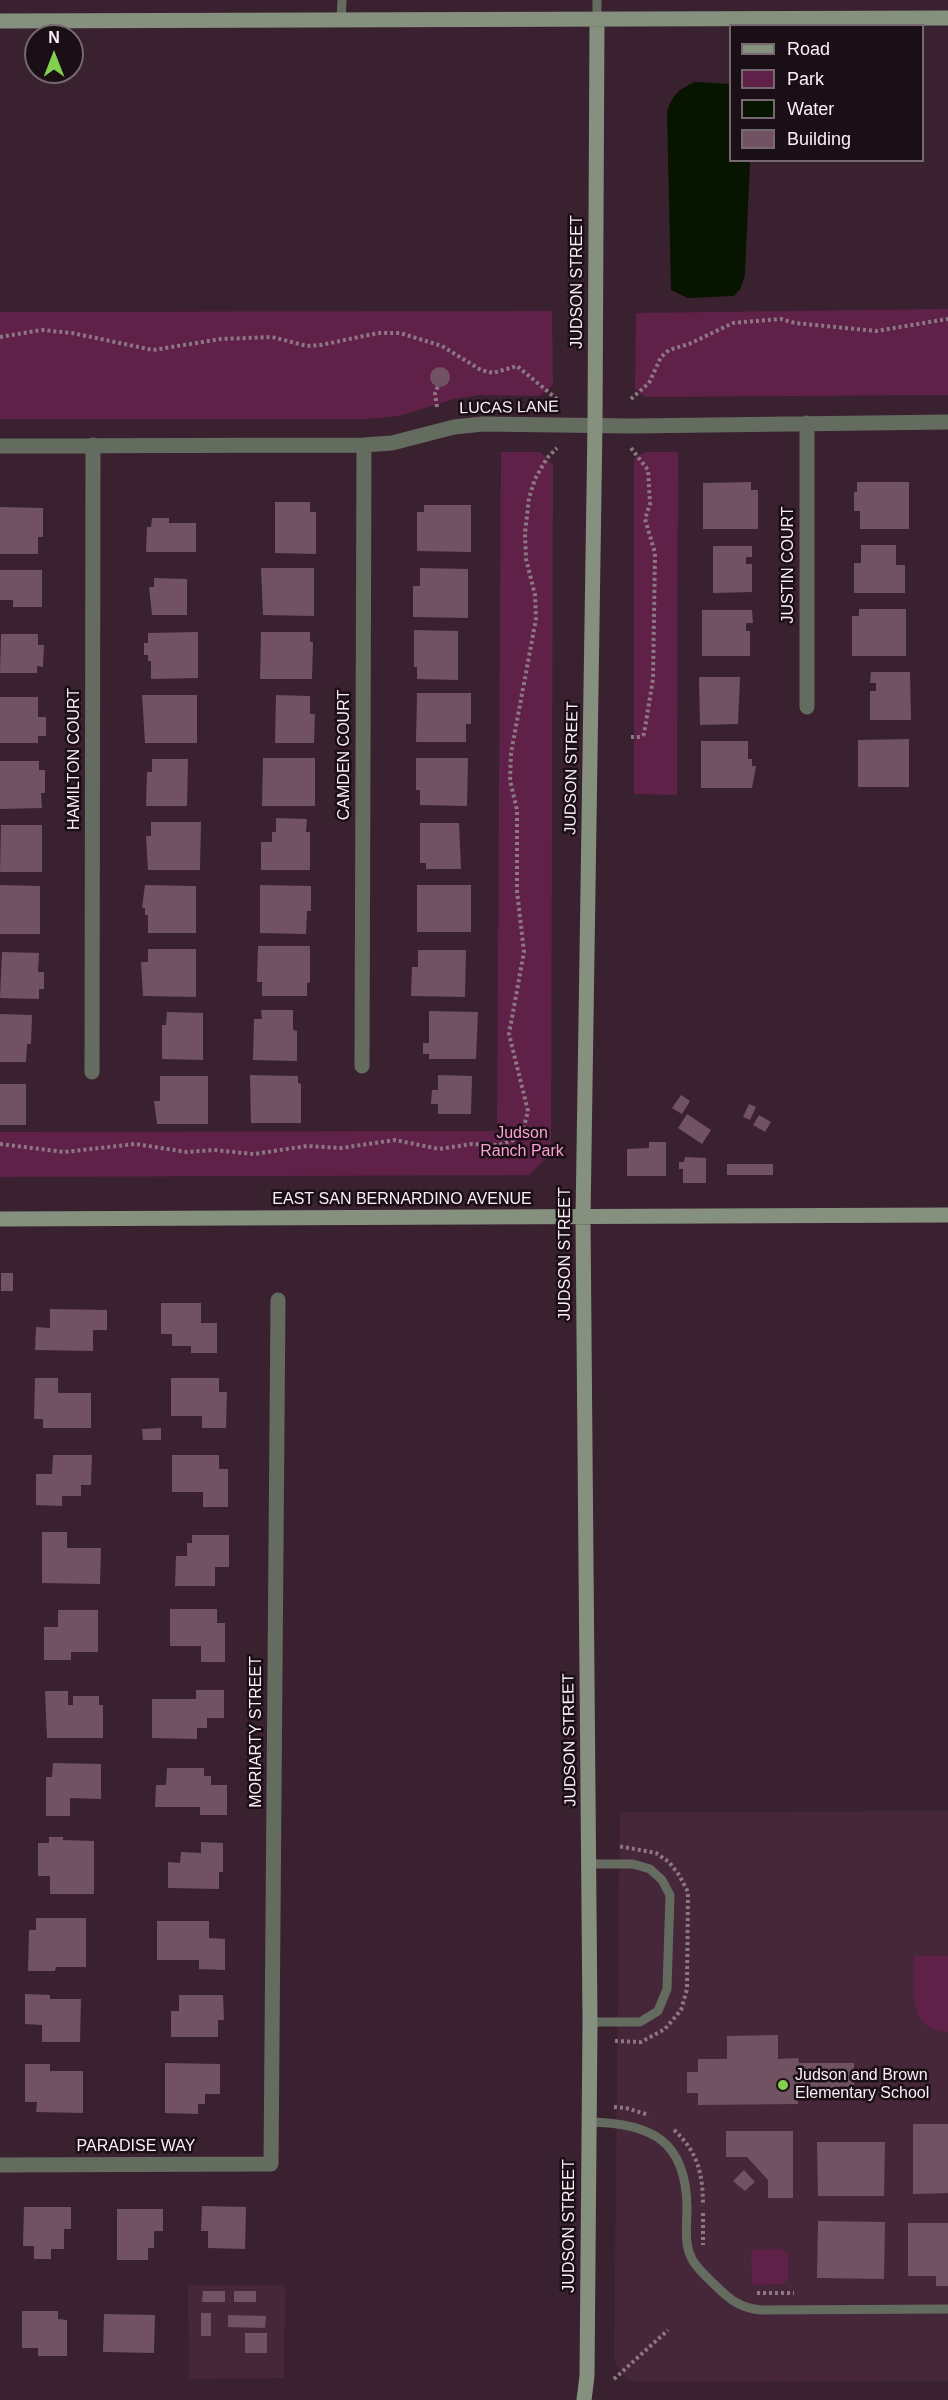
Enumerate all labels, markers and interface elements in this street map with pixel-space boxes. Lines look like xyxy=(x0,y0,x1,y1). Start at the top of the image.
north arrow xyxy=(24,24,84,84)
legend xyxy=(729,24,924,162)
text: N xyxy=(48,29,60,46)
text: Road xyxy=(787,39,830,59)
text: Park xyxy=(787,69,824,89)
text: Water xyxy=(787,99,834,119)
text: Building xyxy=(787,129,851,149)
street label: JUDSON STREET xyxy=(568,215,588,349)
street label: LUCAS LANE xyxy=(459,398,559,418)
street label: JUSTIN COURT xyxy=(779,506,799,624)
street label: HAMILTON COURT xyxy=(65,688,85,830)
street label: CAMDEN COURT xyxy=(335,690,355,820)
street label: JUDSON STREET xyxy=(561,701,583,835)
park label: Judson Ranch Park xyxy=(480,1124,564,1162)
street label: JUDSON STREET xyxy=(556,1187,576,1321)
street label: EAST SAN BERNARDINO AVENUE xyxy=(272,1190,532,1210)
street label: MORIARTY STREET xyxy=(247,1656,267,1808)
street label: JUDSON STREET xyxy=(559,1673,581,1807)
place label: Judson and Brown Elementary School xyxy=(795,2066,929,2104)
marker: Judson and Brown Elementary School xyxy=(776,2078,790,2092)
street label: PARADISE WAY xyxy=(77,2137,195,2157)
street label: JUDSON STREET xyxy=(560,2159,580,2293)

